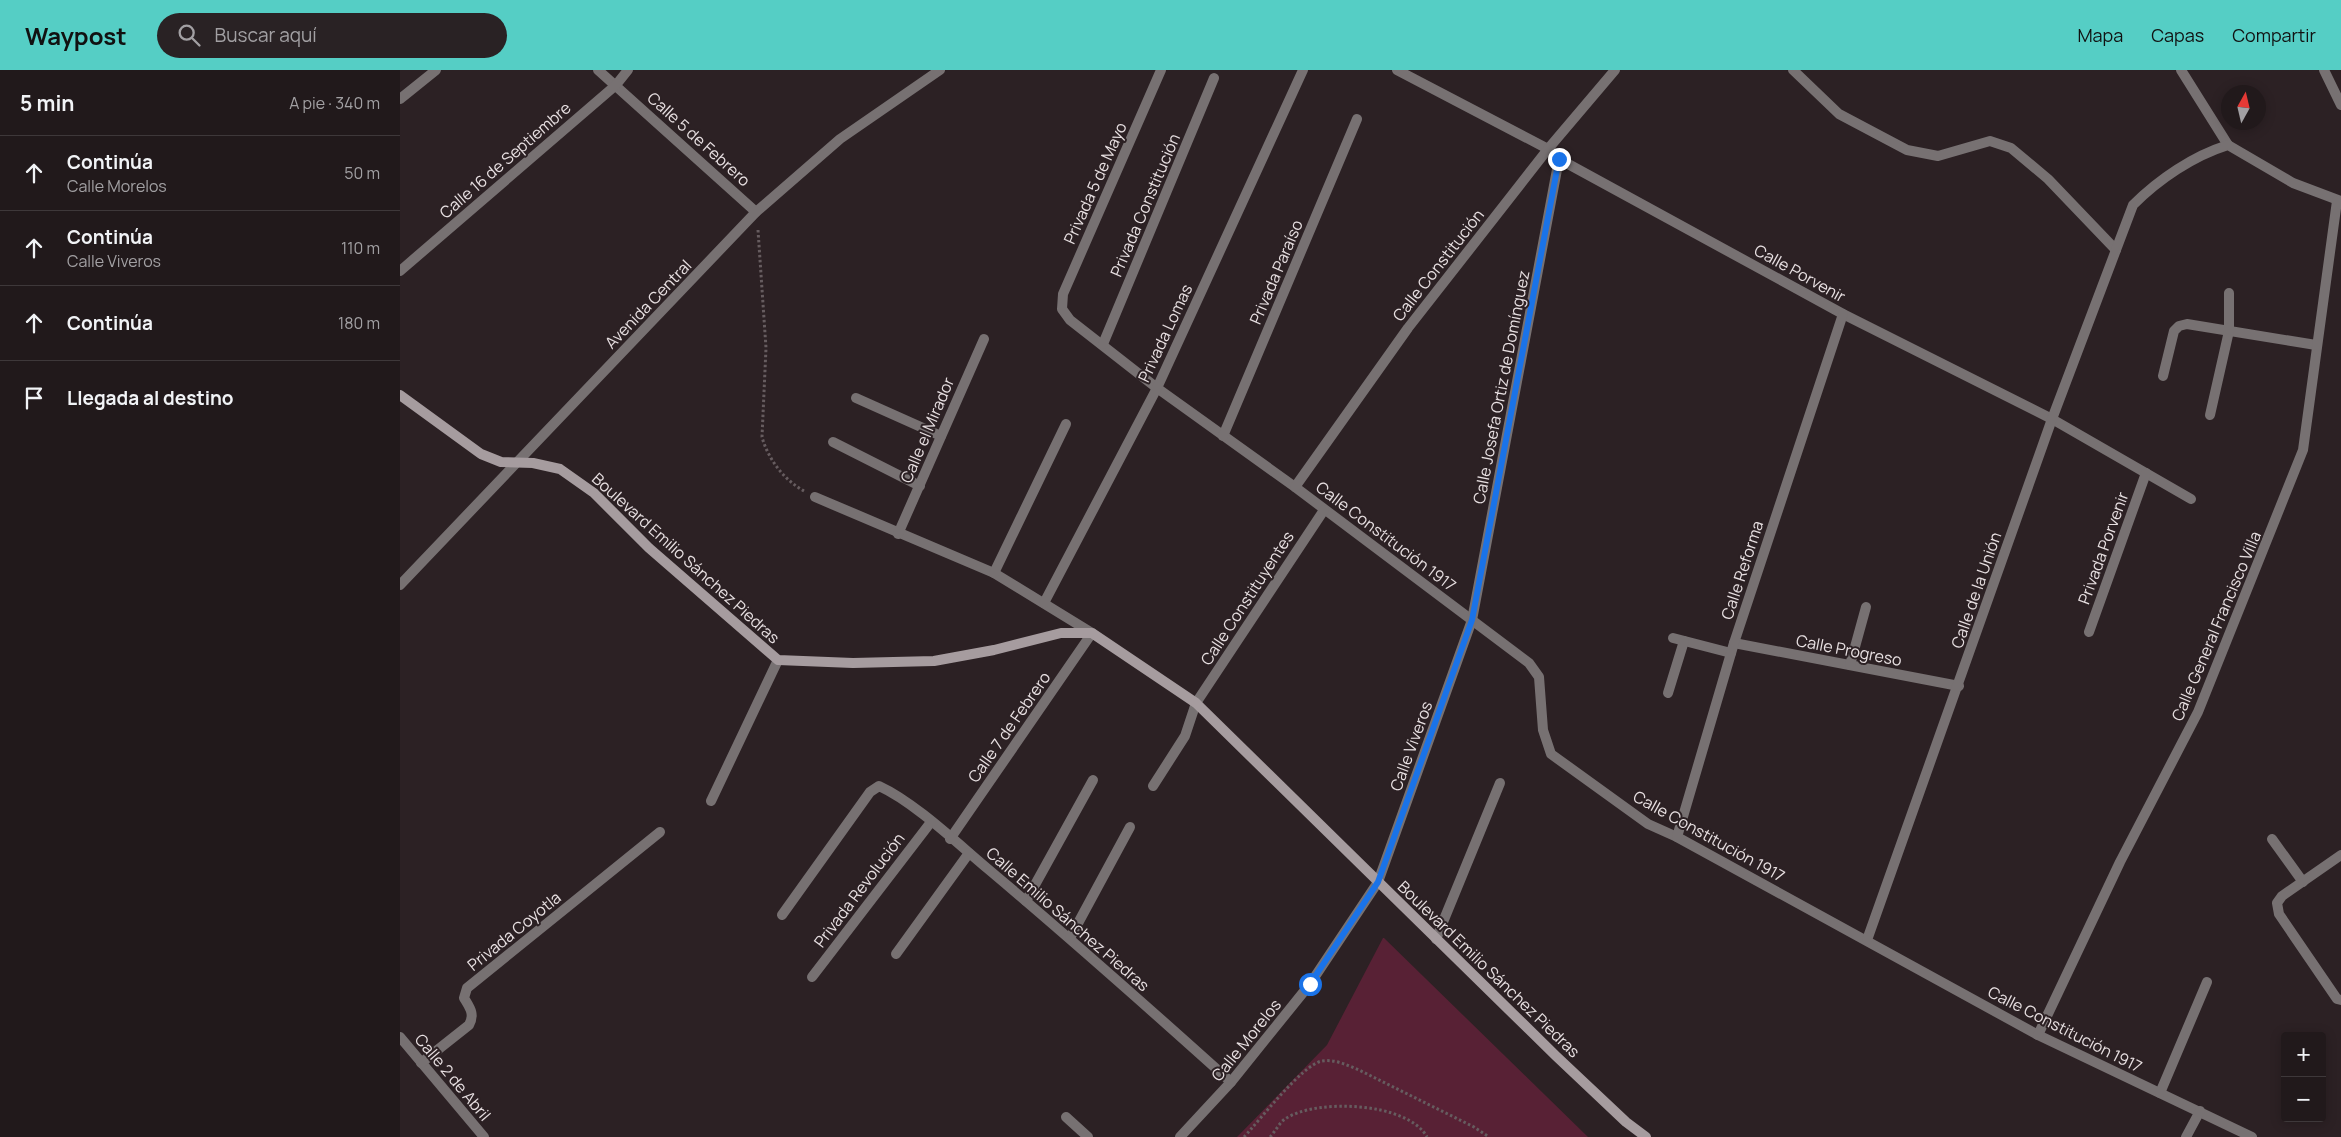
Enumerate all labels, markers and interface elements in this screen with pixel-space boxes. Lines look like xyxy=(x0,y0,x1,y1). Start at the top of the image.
search box xyxy=(157,13,507,58)
text: Waypost xyxy=(25,19,127,52)
icon: search xyxy=(175,21,203,49)
text: Buscar aquí xyxy=(215,22,317,48)
text: Mapa xyxy=(2077,23,2123,47)
text: Capas xyxy=(2151,23,2204,47)
text: Compartir xyxy=(2232,23,2316,47)
north arrow xyxy=(2221,85,2266,130)
street label: Calle 5 de Febrero xyxy=(643,87,755,191)
text: 5 min xyxy=(20,89,74,117)
text: A pie · 340 m xyxy=(289,92,380,114)
street label: Calle 16 de Septiembre xyxy=(435,97,575,223)
street label: Privada 5 de Mayo xyxy=(1058,119,1132,247)
street label: Privada Constitución xyxy=(1105,130,1185,280)
route end xyxy=(1548,148,1571,171)
text: Continúa xyxy=(67,149,153,175)
icon: ahead xyxy=(20,159,48,187)
text: 50 m xyxy=(344,162,380,184)
text: Calle Morelos xyxy=(67,175,167,197)
street label: Calle Constitución xyxy=(1387,204,1489,326)
street label: Privada Paraíso xyxy=(1244,216,1308,328)
text: Continúa xyxy=(67,224,153,250)
icon: ahead xyxy=(20,234,48,262)
text: 110 m xyxy=(341,237,380,259)
street label: Calle Porvenir xyxy=(1750,239,1850,307)
text: Calle Viveros xyxy=(67,250,161,272)
street label: Avenida Central xyxy=(600,255,696,353)
street label: Calle Josefa Ortiz de Domínguez xyxy=(1468,268,1534,506)
street label: Privada Lomas xyxy=(1133,280,1197,386)
icon: ahead xyxy=(20,309,48,337)
text: Continúa xyxy=(67,310,153,336)
text: 180 m xyxy=(338,312,380,334)
street label: Calle el Mirador xyxy=(895,374,959,486)
icon: arrive xyxy=(20,384,48,412)
text: Llegada al destino xyxy=(67,385,234,411)
street label: Boulevard Emilio Sánchez Piedras xyxy=(587,468,785,648)
street label: Calle Constitución 1917 xyxy=(1311,476,1461,596)
street label: Privada Porvenir xyxy=(2072,489,2134,607)
street label: Calle Reforma xyxy=(1716,518,1768,622)
street label: Calle Constituyentes xyxy=(1195,527,1299,669)
street label: Calle General Francisco Villa xyxy=(2166,528,2266,724)
street label: Calle de la Unión xyxy=(1946,529,2006,651)
street label: Calle Progreso xyxy=(1794,629,1904,671)
street label: Calle 7 de Febrero xyxy=(963,667,1055,787)
street label: Calle Viveros xyxy=(1385,698,1437,794)
street label: Calle Constitución 1917 xyxy=(1629,785,1789,887)
street label: Privada Revolución xyxy=(809,828,909,952)
street label: Calle Emilio Sánchez Piedras xyxy=(982,842,1154,996)
street label: Boulevard Emilio Sánchez Piedras xyxy=(1393,876,1585,1062)
street label: Privada Coyotla xyxy=(463,886,565,976)
route start xyxy=(1299,973,1322,996)
street label: Calle Constitución 1917 xyxy=(1984,981,2146,1077)
street label: Calle Morelos xyxy=(1206,994,1286,1086)
street label: Calle 2 de Abril xyxy=(410,1029,496,1125)
map controls xyxy=(2281,1032,2326,1122)
button: + xyxy=(2281,1032,2326,1077)
button: − xyxy=(2281,1077,2326,1122)

